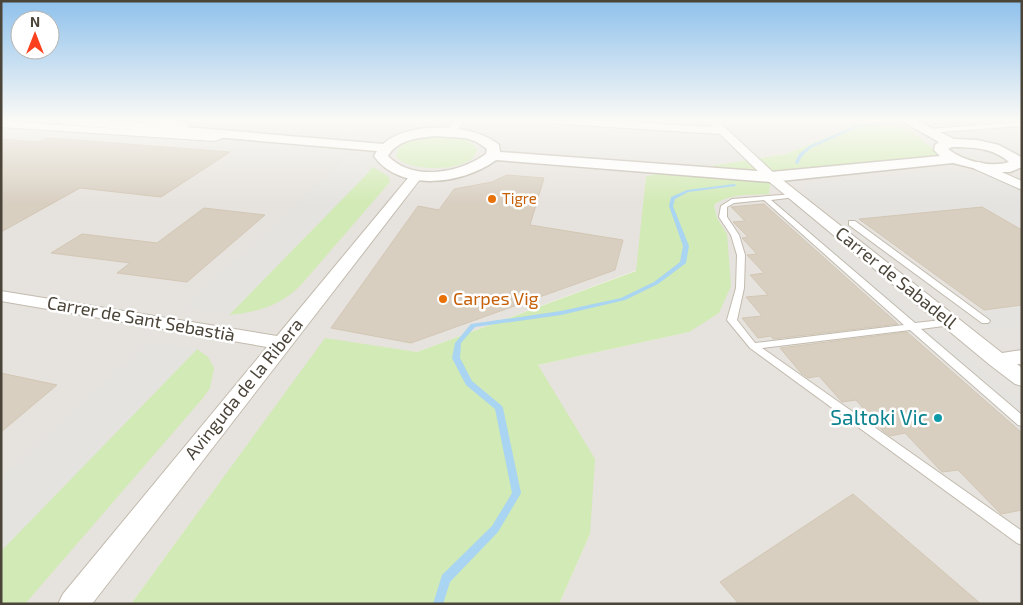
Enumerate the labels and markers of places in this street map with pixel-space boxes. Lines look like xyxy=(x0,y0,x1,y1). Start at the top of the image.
place label: Tigre xyxy=(502,189,537,207)
marker: Tigre xyxy=(486,193,498,205)
place label: Carpes Vig xyxy=(453,287,539,309)
marker: Carpes Vig xyxy=(437,293,449,305)
place label: Saltoki Vic xyxy=(830,404,928,429)
marker: Saltoki Vic xyxy=(932,412,944,424)

